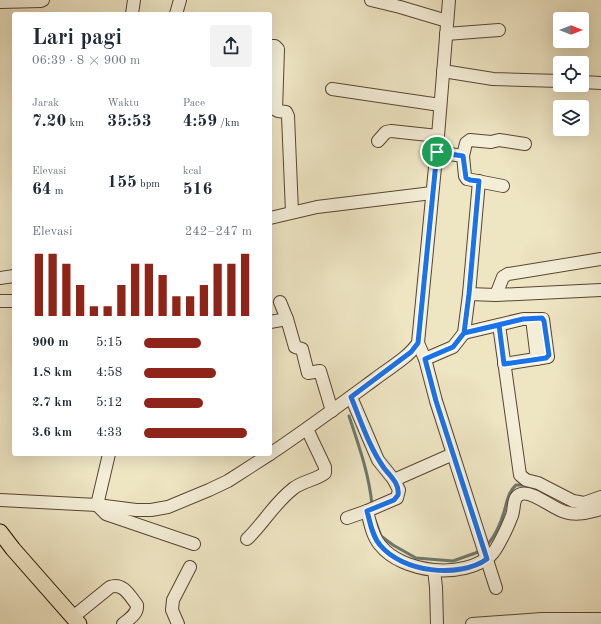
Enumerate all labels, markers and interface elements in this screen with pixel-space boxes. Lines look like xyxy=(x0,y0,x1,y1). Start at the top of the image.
north arrow xyxy=(553,12,589,48)
map controls xyxy=(553,12,589,136)
button: share xyxy=(210,25,252,67)
text: Lari pagi xyxy=(32,27,122,49)
text: 06:39 · 8 × 900 m xyxy=(32,54,140,67)
button: locate xyxy=(553,56,589,92)
text: Jarak xyxy=(32,98,59,109)
text: Waktu xyxy=(107,98,139,109)
text: Pace xyxy=(183,98,205,109)
button: layers xyxy=(553,100,589,136)
text: 7.20 xyxy=(32,113,66,130)
text: 35:53 xyxy=(107,113,152,130)
text: 4:59 xyxy=(183,113,217,130)
text: km xyxy=(66,118,84,129)
text: /km xyxy=(217,118,239,129)
pin xyxy=(420,135,454,169)
icon: arrive xyxy=(426,141,448,163)
text: Elevasi xyxy=(32,166,66,177)
text: kcal xyxy=(183,166,202,177)
text: 155 xyxy=(107,174,137,191)
text: bpm xyxy=(137,179,160,190)
text: 64 xyxy=(32,181,52,198)
text: 516 xyxy=(183,181,212,198)
text: m xyxy=(52,186,64,197)
text: Elevasi xyxy=(32,225,73,238)
text: 242–247 m xyxy=(185,225,252,238)
text: 900 m xyxy=(32,336,69,349)
text: 5:15 xyxy=(96,336,122,349)
text: 1.8 km xyxy=(32,366,72,379)
text: 4:58 xyxy=(96,366,122,379)
text: 2.7 km xyxy=(32,396,72,409)
text: 5:12 xyxy=(96,396,122,409)
text: 3.6 km xyxy=(32,426,72,439)
text: 4:33 xyxy=(96,426,122,439)

